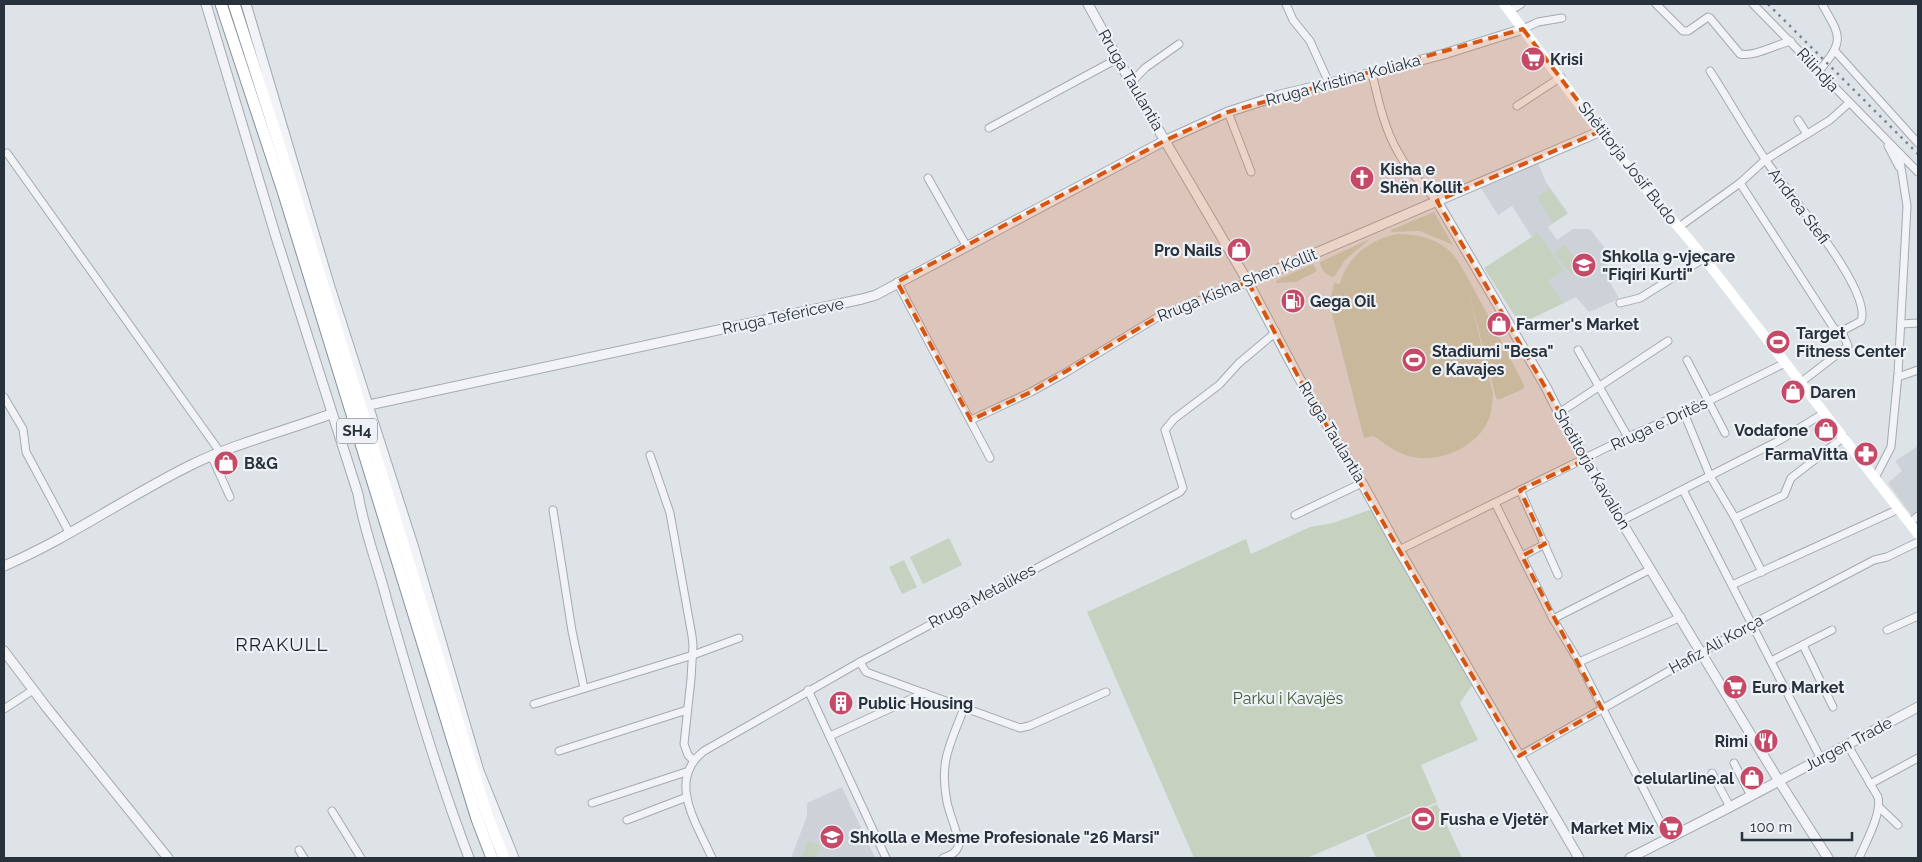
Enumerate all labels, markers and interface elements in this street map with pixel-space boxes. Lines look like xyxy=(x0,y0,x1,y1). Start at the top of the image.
street label: Rruga Taulantia xyxy=(1094,26,1168,134)
street label: Rilindja xyxy=(1793,44,1843,96)
supermarket icon: Krisi xyxy=(1520,46,1546,72)
street label: Rruga Kristina Koliaka xyxy=(1264,50,1422,110)
place label: Krisi xyxy=(1550,50,1583,69)
street label: Shëtitorja Josif Budo xyxy=(1574,98,1682,228)
place label: Kisha e Shën Kollit xyxy=(1380,160,1463,197)
street label: Andrea Stefi xyxy=(1764,164,1834,248)
church icon: Kisha e Shën Kollit xyxy=(1349,165,1375,191)
shop icon: Pro Nails xyxy=(1226,237,1252,263)
place label: Pro Nails xyxy=(1154,241,1222,260)
street label: Rruga Kisha Shen Kollit xyxy=(1154,244,1320,326)
place label: Shkolla 9-vjeçare "Fiqiri Kurti" xyxy=(1602,247,1736,284)
school or university icon: Shkolla 9-vjeçare "Fiqiri Kurti" xyxy=(1571,252,1597,278)
fuel station icon: Gega Oil xyxy=(1280,288,1306,314)
place label: Gega Oil xyxy=(1310,292,1376,311)
street label: Rruga Tefericeve xyxy=(720,294,846,338)
shop icon: Farmer's Market xyxy=(1486,311,1512,337)
place label: Farmer's Market xyxy=(1516,315,1639,334)
place label: Target Fitness Center xyxy=(1796,324,1906,361)
sports icon: Target Fitness Center xyxy=(1765,329,1791,355)
place label: Stadiumi "Besa" e Kavajes xyxy=(1432,342,1554,379)
sports icon: Stadiumi "Besa" e Kavajes xyxy=(1401,347,1427,373)
street label: Rruga Taulantia xyxy=(1295,378,1369,486)
shop icon: Daren xyxy=(1780,379,1806,405)
place label: Daren xyxy=(1810,383,1856,402)
street label: Rruga e Dritës xyxy=(1608,393,1711,455)
street label: Shetitorja Kavalion xyxy=(1550,405,1634,533)
shop icon: Vodafone xyxy=(1813,417,1839,443)
road number: SH4 xyxy=(337,418,377,444)
place label: Vodafone xyxy=(1734,421,1808,440)
pharmacy icon: FarmaVitta xyxy=(1853,441,1879,467)
place label: FarmaVitta xyxy=(1765,445,1848,464)
shop icon: B&G xyxy=(213,450,239,476)
place label: B&G xyxy=(244,454,278,473)
street label: Rruga Metalikes xyxy=(925,560,1039,632)
street label: Hafiz Ali Korça xyxy=(1666,610,1766,678)
district label: RRAKULL xyxy=(235,633,329,655)
supermarket icon: Euro Market xyxy=(1722,674,1748,700)
place label: Euro Market xyxy=(1752,678,1844,697)
park label: Parku i Kavajës xyxy=(1233,689,1343,708)
building icon: Public Housing xyxy=(828,690,854,716)
place label: Public Housing xyxy=(858,694,973,713)
street label: Jurgen Trade xyxy=(1801,713,1895,775)
restaurant icon: Rimi xyxy=(1753,728,1779,754)
place label: Rimi xyxy=(1714,732,1748,751)
shop icon: celularline.al xyxy=(1739,765,1765,791)
place label: celularline.al xyxy=(1634,769,1735,788)
sports icon: Fusha e Vjetër xyxy=(1410,806,1436,832)
place label: Fusha e Vjetër xyxy=(1440,810,1549,829)
scale bar xyxy=(1742,810,1852,842)
supermarket icon: Market Mix xyxy=(1658,815,1684,841)
text: 100 m xyxy=(1750,818,1792,836)
place label: Market Mix xyxy=(1570,819,1655,838)
school or university icon: Shkolla e Mesme Profesionale "26 Marsi" xyxy=(819,824,845,850)
place label: Shkolla e Mesme Profesionale "26 Marsi" xyxy=(850,828,1160,847)

